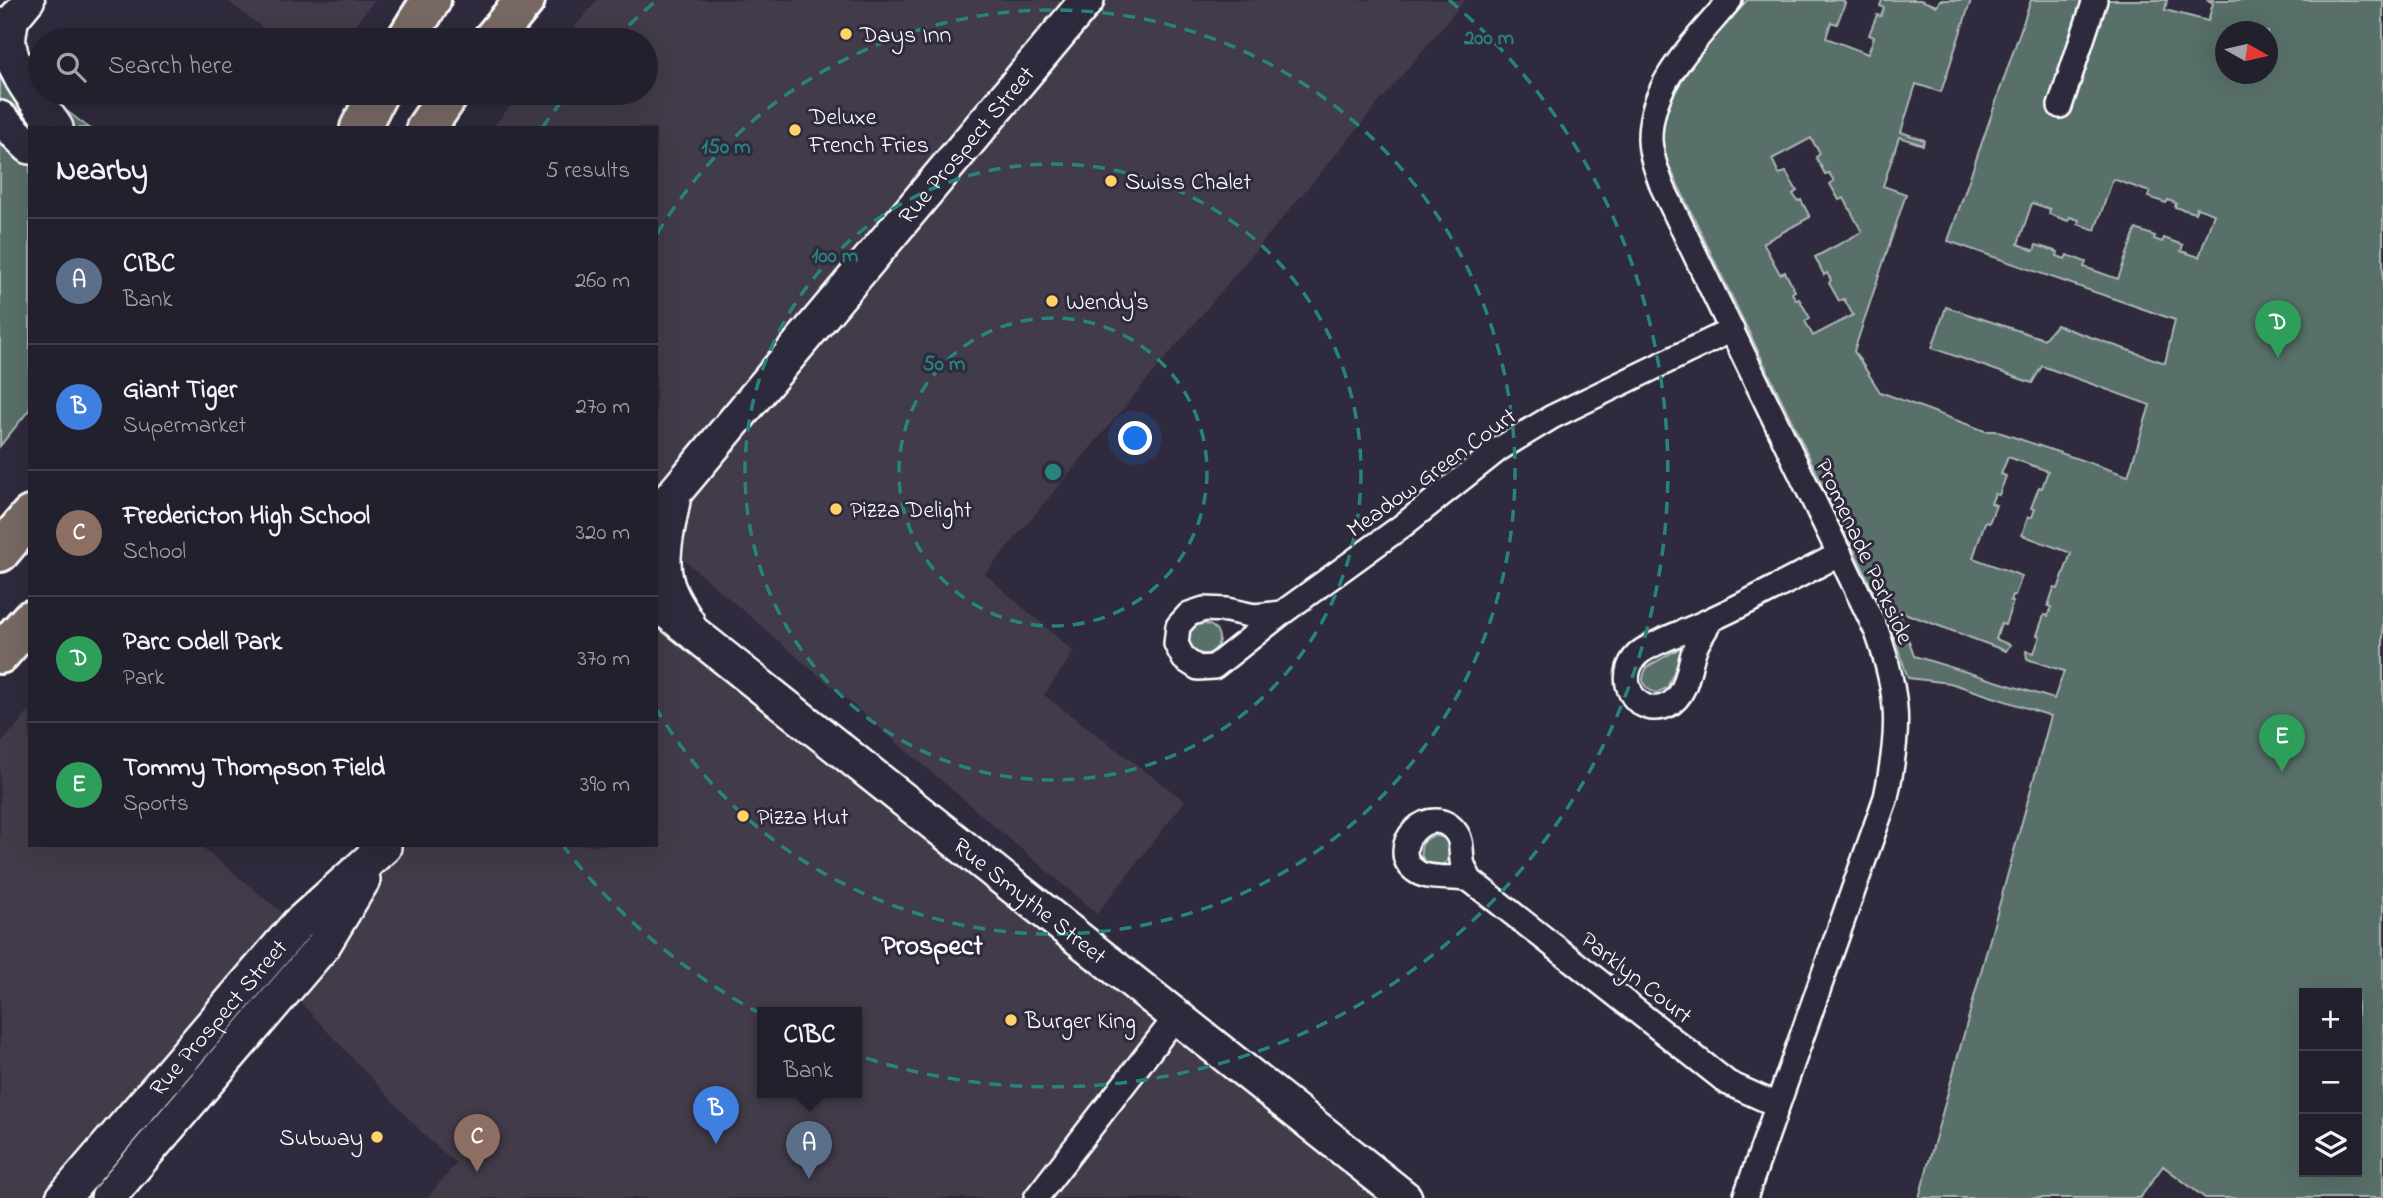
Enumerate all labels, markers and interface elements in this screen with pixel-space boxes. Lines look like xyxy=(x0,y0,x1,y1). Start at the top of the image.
place label: Days Inn xyxy=(859,19,951,55)
north arrow xyxy=(2215,21,2278,84)
text: 200 m xyxy=(1463,24,1514,54)
marker: Days Inn xyxy=(838,26,854,42)
search box xyxy=(28,28,658,105)
icon: search xyxy=(52,48,90,86)
text: Search here xyxy=(108,48,233,86)
street label: Rue Prospect Street xyxy=(891,59,1045,233)
place label: Deluxe French Fries xyxy=(808,101,929,164)
marker: Deluxe French Fries xyxy=(787,122,803,138)
text: 150 m xyxy=(701,133,751,163)
text: Nearby xyxy=(56,150,148,194)
text: 5 results xyxy=(546,155,630,188)
place label: Swiss Chalet xyxy=(1125,166,1251,201)
marker: Swiss Chalet xyxy=(1103,173,1119,189)
text: 100 m xyxy=(812,242,858,272)
text: CIBC xyxy=(123,246,175,284)
text: A xyxy=(72,265,86,298)
text: 260 m xyxy=(575,265,630,298)
text: Bank xyxy=(123,284,172,317)
place label: Wendy's xyxy=(1066,286,1149,322)
marker: Wendy's xyxy=(1044,293,1060,309)
pin: D xyxy=(2255,300,2301,358)
text: 50 m xyxy=(923,350,965,380)
text: Giant Tiger xyxy=(123,372,237,410)
text: B xyxy=(71,391,87,424)
text: 270 m xyxy=(576,391,630,424)
street label: Meadow Green Court xyxy=(1340,400,1525,548)
text: Supermarket xyxy=(123,410,246,443)
your location xyxy=(1118,421,1152,455)
street label: Promenade Parkside xyxy=(1804,454,1921,651)
centre of rings xyxy=(1041,460,1065,484)
place label: Pizza Delight xyxy=(850,494,972,529)
text: Fredericton High School xyxy=(123,498,370,536)
marker: Pizza Delight xyxy=(828,501,844,517)
text: C xyxy=(73,517,85,550)
text: 320 m xyxy=(576,517,630,550)
text: School xyxy=(123,536,186,569)
text: Parc Odell Park xyxy=(123,624,282,662)
text: D xyxy=(71,643,87,676)
text: 370 m xyxy=(577,643,630,676)
text: Park xyxy=(123,662,165,695)
pin: E xyxy=(2259,714,2305,772)
text: Tommy Thompson Field xyxy=(123,750,385,788)
text: E xyxy=(72,769,86,802)
text: 390 m xyxy=(580,769,630,802)
text: Sports xyxy=(123,788,189,821)
place label: Pizza Hut xyxy=(757,801,849,836)
marker: Pizza Hut xyxy=(735,808,751,824)
street label: Rue Smythe Street xyxy=(944,830,1113,974)
street label: Parklyn Court xyxy=(1572,924,1699,1035)
district label: Prospect xyxy=(881,927,983,968)
street label: Rue Prospect Street xyxy=(142,933,297,1105)
map controls xyxy=(2299,988,2362,1177)
button: + xyxy=(2299,988,2362,1051)
place label: Burger King xyxy=(1024,1005,1136,1040)
popup xyxy=(757,1007,862,1098)
marker: Burger King xyxy=(1003,1012,1019,1028)
text: CIBC xyxy=(783,1017,836,1055)
button: − xyxy=(2299,1051,2362,1114)
text: Bank xyxy=(783,1055,833,1088)
pin: B xyxy=(693,1086,739,1144)
pin: C xyxy=(454,1114,500,1172)
button: layers xyxy=(2299,1114,2362,1177)
pin: A xyxy=(786,1121,832,1179)
place label: Subway xyxy=(279,1122,363,1158)
marker: Subway xyxy=(369,1129,385,1145)

